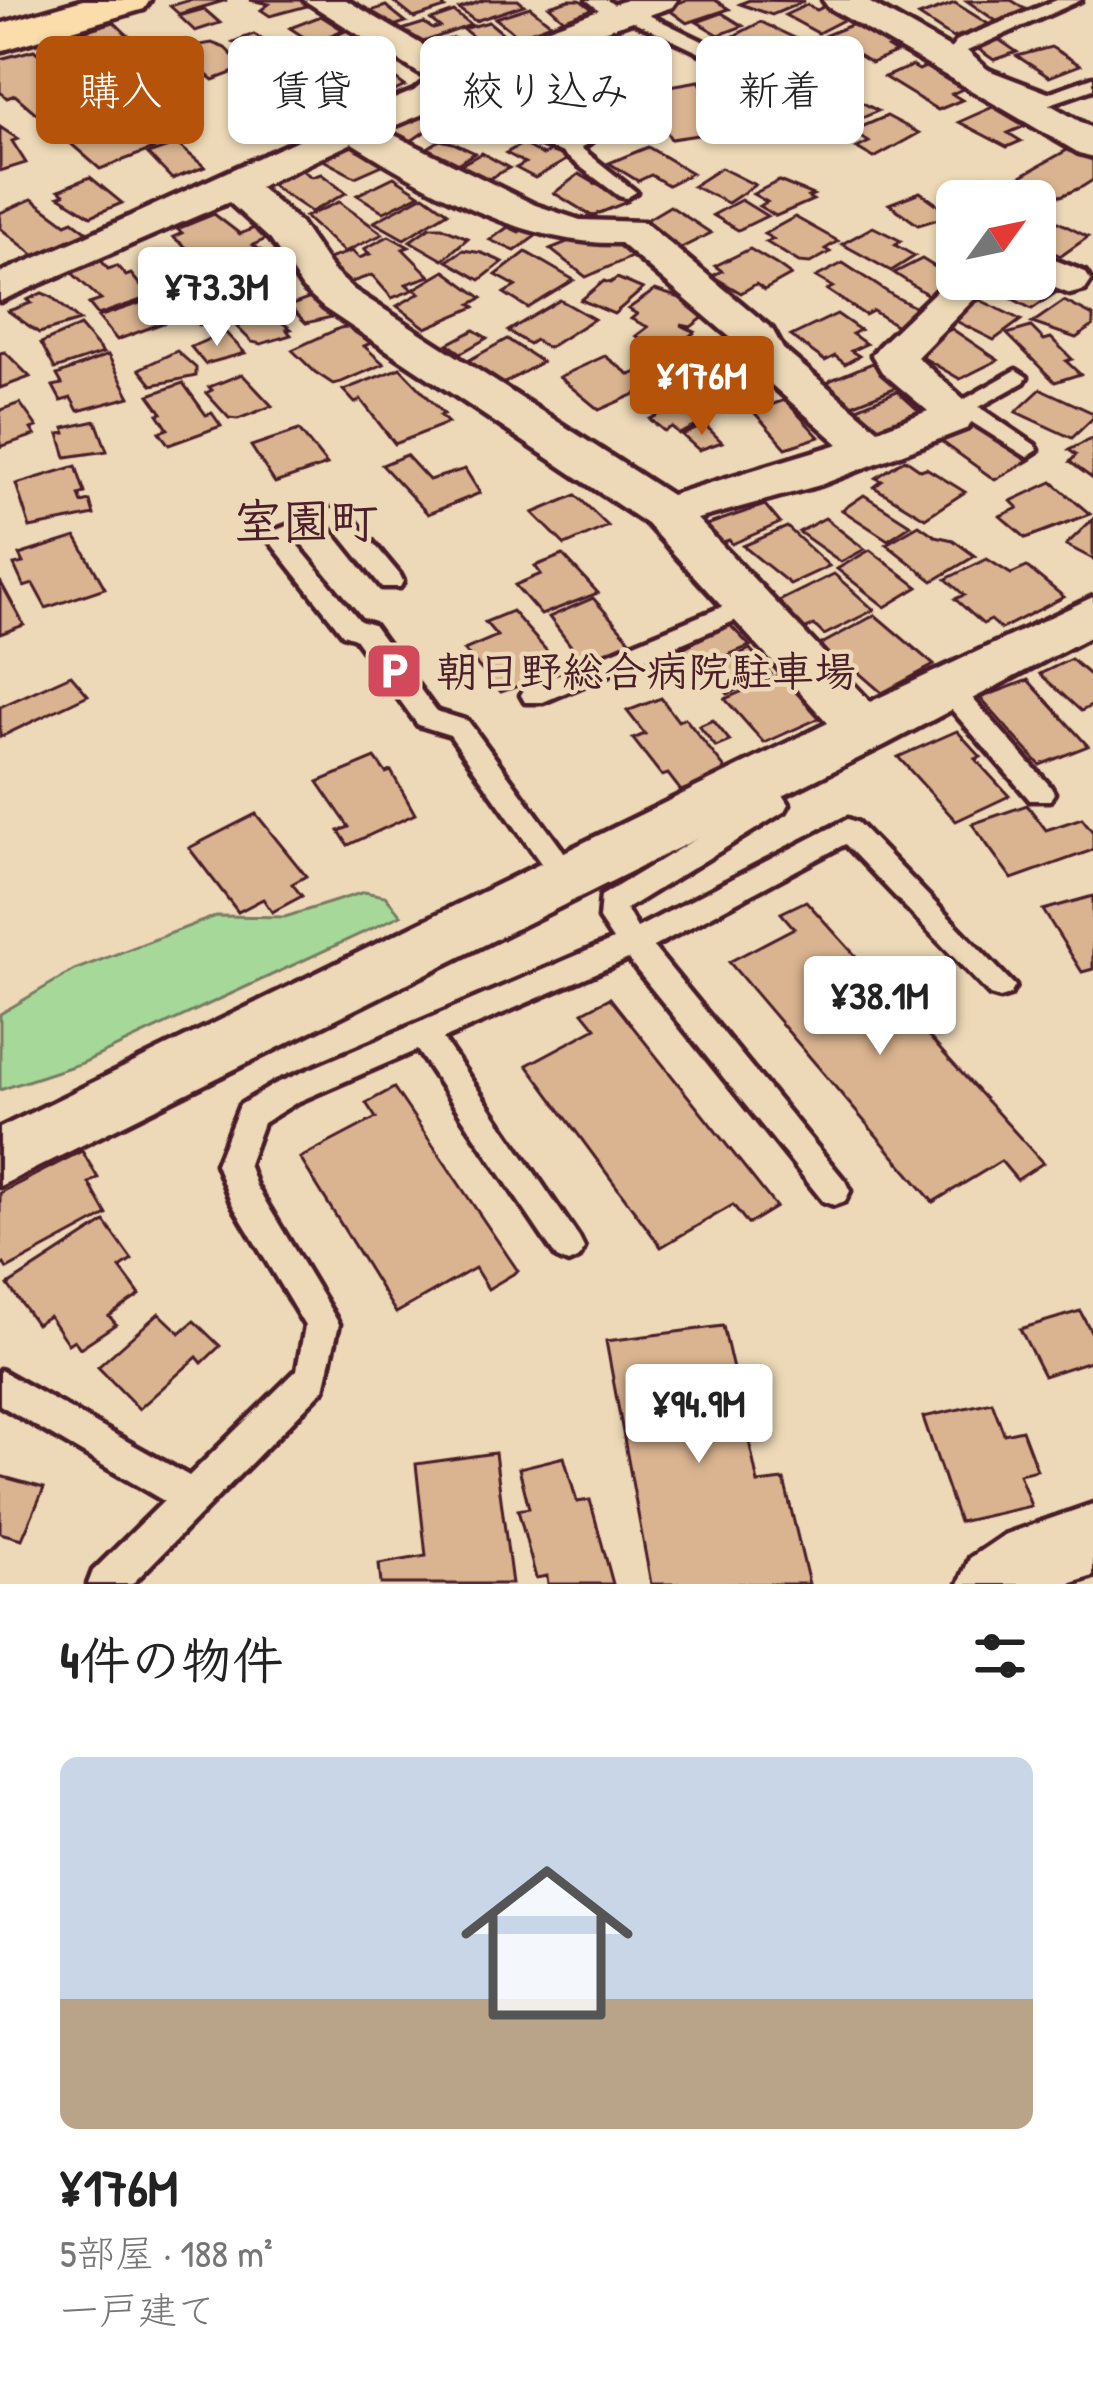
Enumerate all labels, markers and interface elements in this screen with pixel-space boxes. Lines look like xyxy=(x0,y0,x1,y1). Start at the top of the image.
chip: 購入 xyxy=(36,36,204,144)
chip: 賃貸 xyxy=(228,36,396,144)
chip: 絞り込み xyxy=(420,36,672,144)
chip: 新着 xyxy=(696,36,864,144)
north arrow xyxy=(936,180,1056,300)
map controls xyxy=(936,180,1056,300)
pin: ¥73.3M xyxy=(119,247,315,349)
text: ¥73.3M xyxy=(165,259,269,312)
pin: ¥176M xyxy=(618,336,786,438)
text: ¥176M xyxy=(657,348,747,401)
district label: 室園町 xyxy=(234,488,378,553)
parking icon: 朝日野総合病院駐車場 xyxy=(363,640,425,702)
place label: 朝日野総合病院駐車場 xyxy=(436,642,856,699)
pin: ¥38.1M xyxy=(782,956,978,1058)
text: ¥38.1M xyxy=(831,968,929,1021)
pin: ¥94.9M xyxy=(601,1364,797,1466)
text: ¥94.9M xyxy=(653,1376,745,1429)
icon: filters xyxy=(967,1623,1033,1689)
text: 4件の物件 xyxy=(60,1625,283,1694)
icon: home xyxy=(439,1835,655,2051)
text: ¥176M xyxy=(60,2153,178,2222)
text: 5部屋 · 188 m² xyxy=(60,2226,273,2279)
text: 一戸建て xyxy=(60,2283,216,2336)

